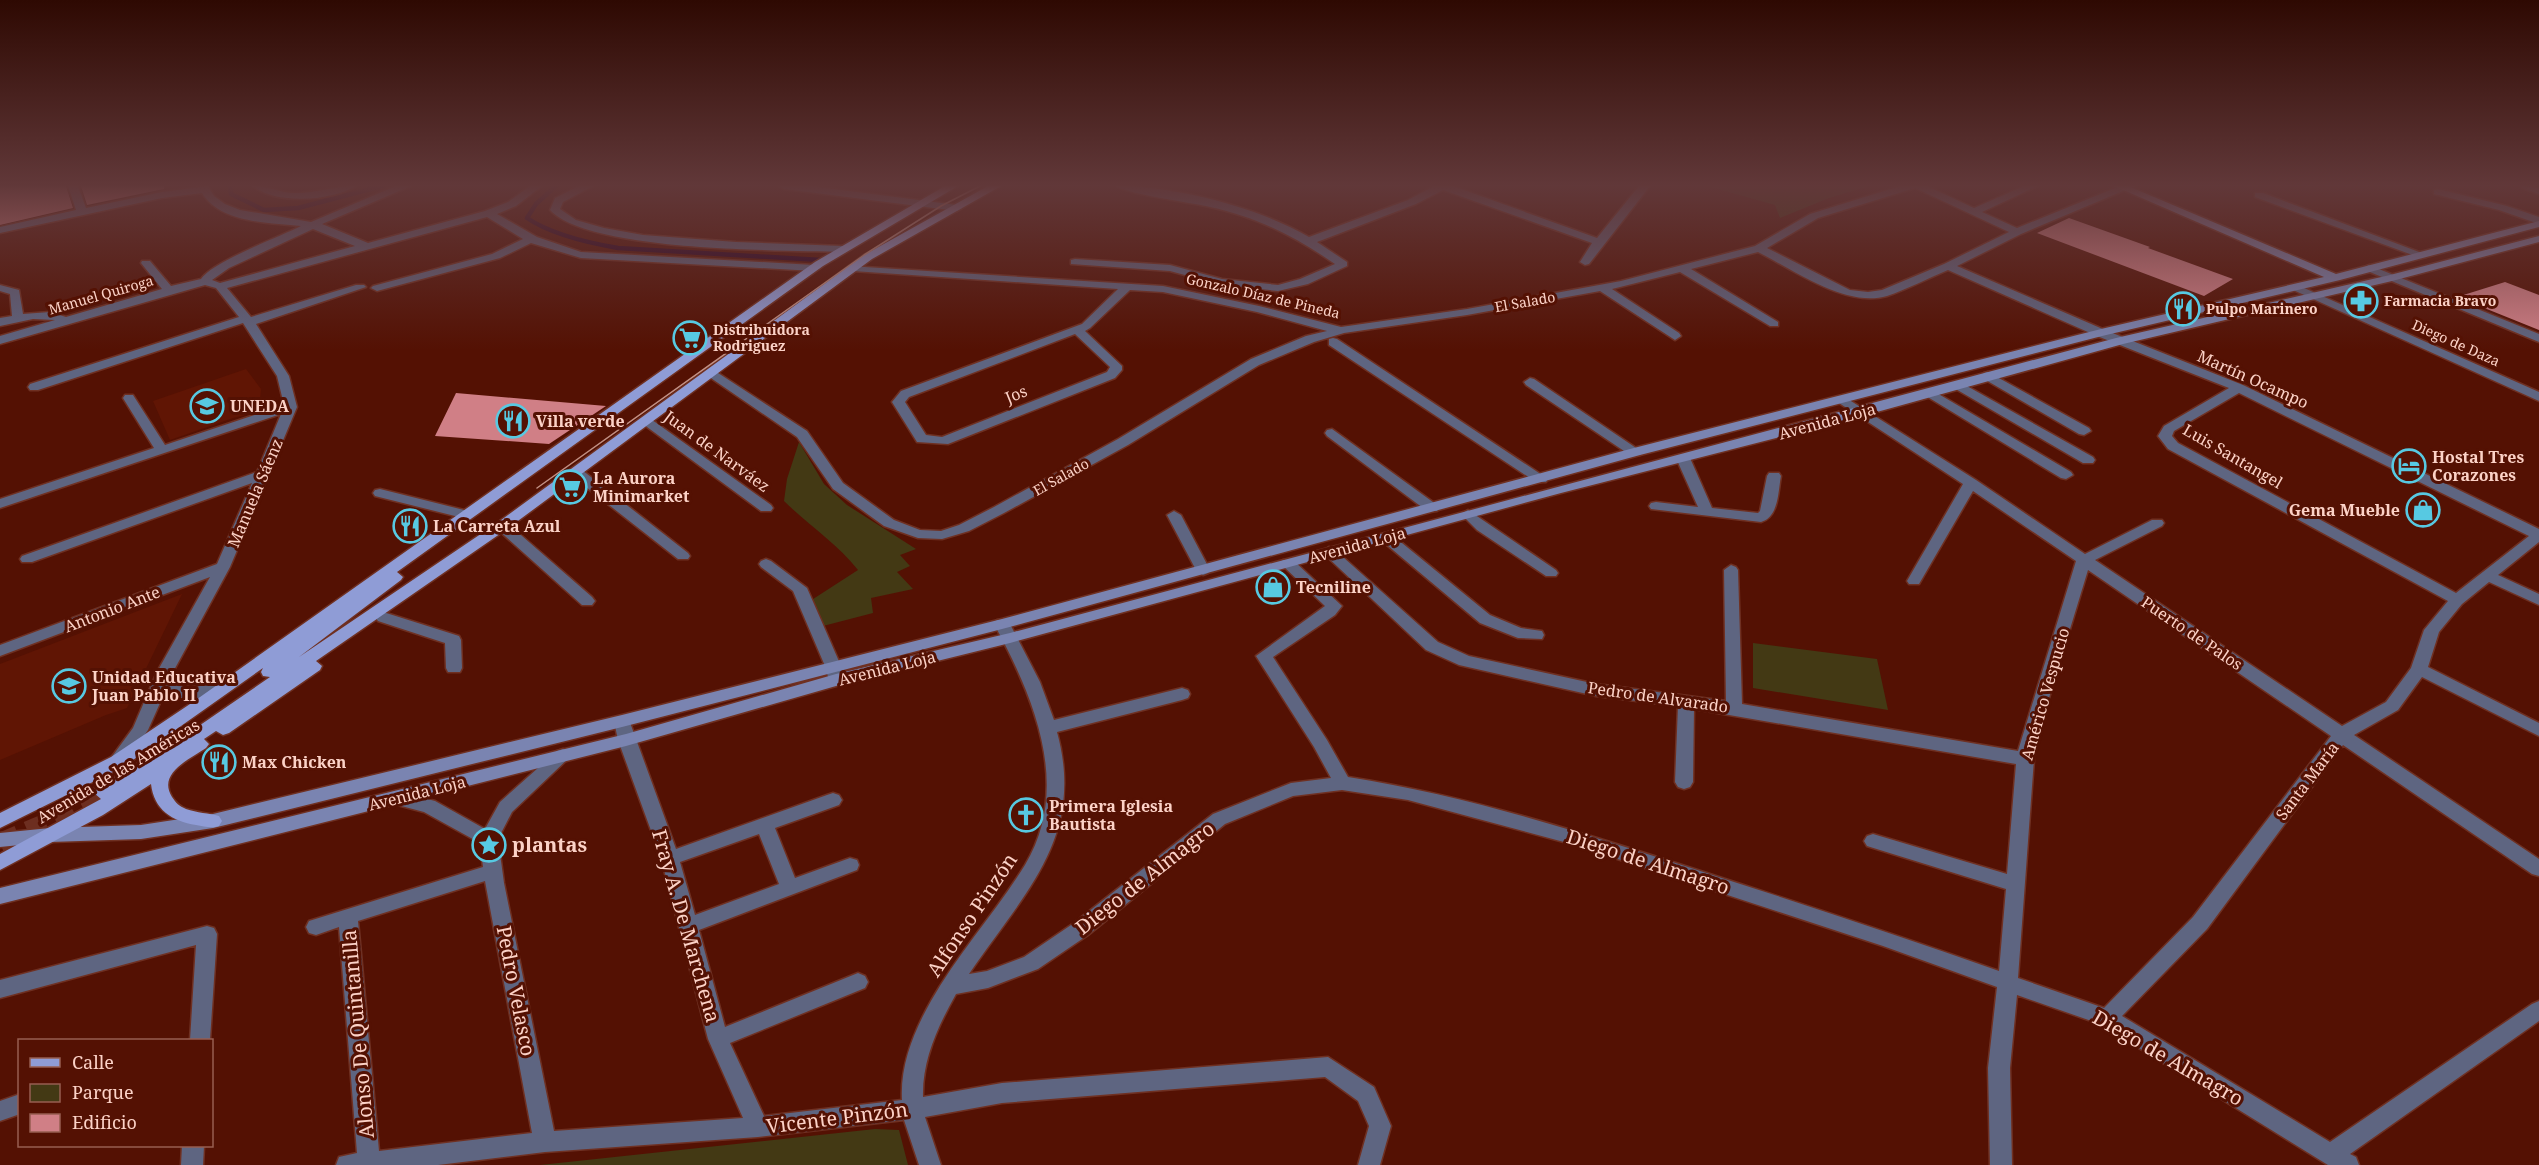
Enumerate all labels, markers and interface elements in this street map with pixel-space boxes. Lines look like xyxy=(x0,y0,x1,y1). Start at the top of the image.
street label: Gonzalo Díaz de Pineda xyxy=(1184,269,1342,322)
street label: Manuel Quiroga xyxy=(46,270,156,319)
pharmacy icon: Farmacia Bravo xyxy=(2343,283,2379,319)
street label: El Salado xyxy=(1493,287,1557,316)
restaurant icon: Pulpo Marinero xyxy=(2165,291,2201,327)
place label: Farmacia Bravo xyxy=(2384,291,2496,310)
place label: Pulpo Marinero xyxy=(2206,299,2318,318)
street label: Diego de Daza xyxy=(2409,315,2503,370)
supermarket icon: Distribuidora Rodriguez xyxy=(672,320,708,356)
place label: Distribuidora Rodriguez xyxy=(713,320,810,355)
street label: Martín Ocampo xyxy=(2194,345,2312,413)
street label: Jos xyxy=(1001,380,1030,409)
school or university icon: UNEDA xyxy=(189,388,225,424)
place label: UNEDA xyxy=(230,395,290,417)
street label: Avenida Loja xyxy=(1776,397,1878,445)
restaurant icon: Villa verde xyxy=(495,403,531,439)
street label: Juan de Narváez xyxy=(659,405,774,497)
place label: Villa verde xyxy=(536,410,625,432)
street label: Luis Santangel xyxy=(2179,419,2287,493)
street label: Manuela Sáenz xyxy=(222,435,288,551)
place label: Hostal Tres Corazones xyxy=(2432,446,2524,486)
hotel icon: Hostal Tres Corazones xyxy=(2391,448,2427,484)
street label: El Salado xyxy=(1029,453,1092,500)
place label: La Aurora Minimarket xyxy=(593,467,690,507)
supermarket icon: La Aurora Minimarket xyxy=(552,469,588,505)
shop icon: Gema Mueble xyxy=(2405,492,2441,528)
place label: Gema Mueble xyxy=(2289,499,2400,521)
restaurant icon: La Carreta Azul xyxy=(392,508,428,544)
place label: La Carreta Azul xyxy=(433,515,561,537)
street label: Avenida Loja xyxy=(1306,521,1408,569)
shop icon: Tecniline xyxy=(1255,569,1291,605)
place label: Tecniline xyxy=(1296,576,1371,598)
street label: Antonio Ante xyxy=(61,581,163,637)
street label: Puerto de Palos xyxy=(2137,591,2247,675)
street label: Américo Vespucio xyxy=(2016,625,2074,763)
street label: Avenida Loja xyxy=(836,645,938,691)
place label: Unidad Educativa Juan Pablo II xyxy=(91,666,236,706)
school or university icon: Unidad Educativa Juan Pablo II xyxy=(51,668,87,704)
street label: Pedro de Alvarado xyxy=(1587,676,1729,718)
street label: Avenida de las Américas xyxy=(33,714,203,828)
street label: Santa María xyxy=(2270,737,2344,825)
restaurant icon: Max Chicken xyxy=(201,744,237,780)
place label: Max Chicken xyxy=(242,751,347,773)
street label: Avenida Loja xyxy=(366,770,468,816)
place label: Primera Iglesia Bautista xyxy=(1049,795,1173,835)
church icon: Primera Iglesia Bautista xyxy=(1008,797,1044,833)
street label: Diego de Almagro xyxy=(1070,815,1220,940)
street label: Diego de Almagro xyxy=(1563,822,1733,901)
street label: Fray A. De Marchena xyxy=(646,826,727,1026)
place icon: plantas xyxy=(471,827,507,863)
place label: plantas xyxy=(512,831,587,858)
street label: Alfonso Pinzón xyxy=(920,847,1023,982)
street label: Pedro Velasco xyxy=(491,923,542,1058)
street label: Alonso De Quintanilla xyxy=(335,929,380,1139)
street label: Diego de Almagro xyxy=(2088,1004,2248,1112)
legend xyxy=(18,1039,213,1147)
text: Calle xyxy=(72,1050,114,1074)
text: Parque xyxy=(72,1080,134,1104)
street label: Vicente Pinzón xyxy=(765,1095,909,1140)
text: Edificio xyxy=(72,1110,137,1134)

